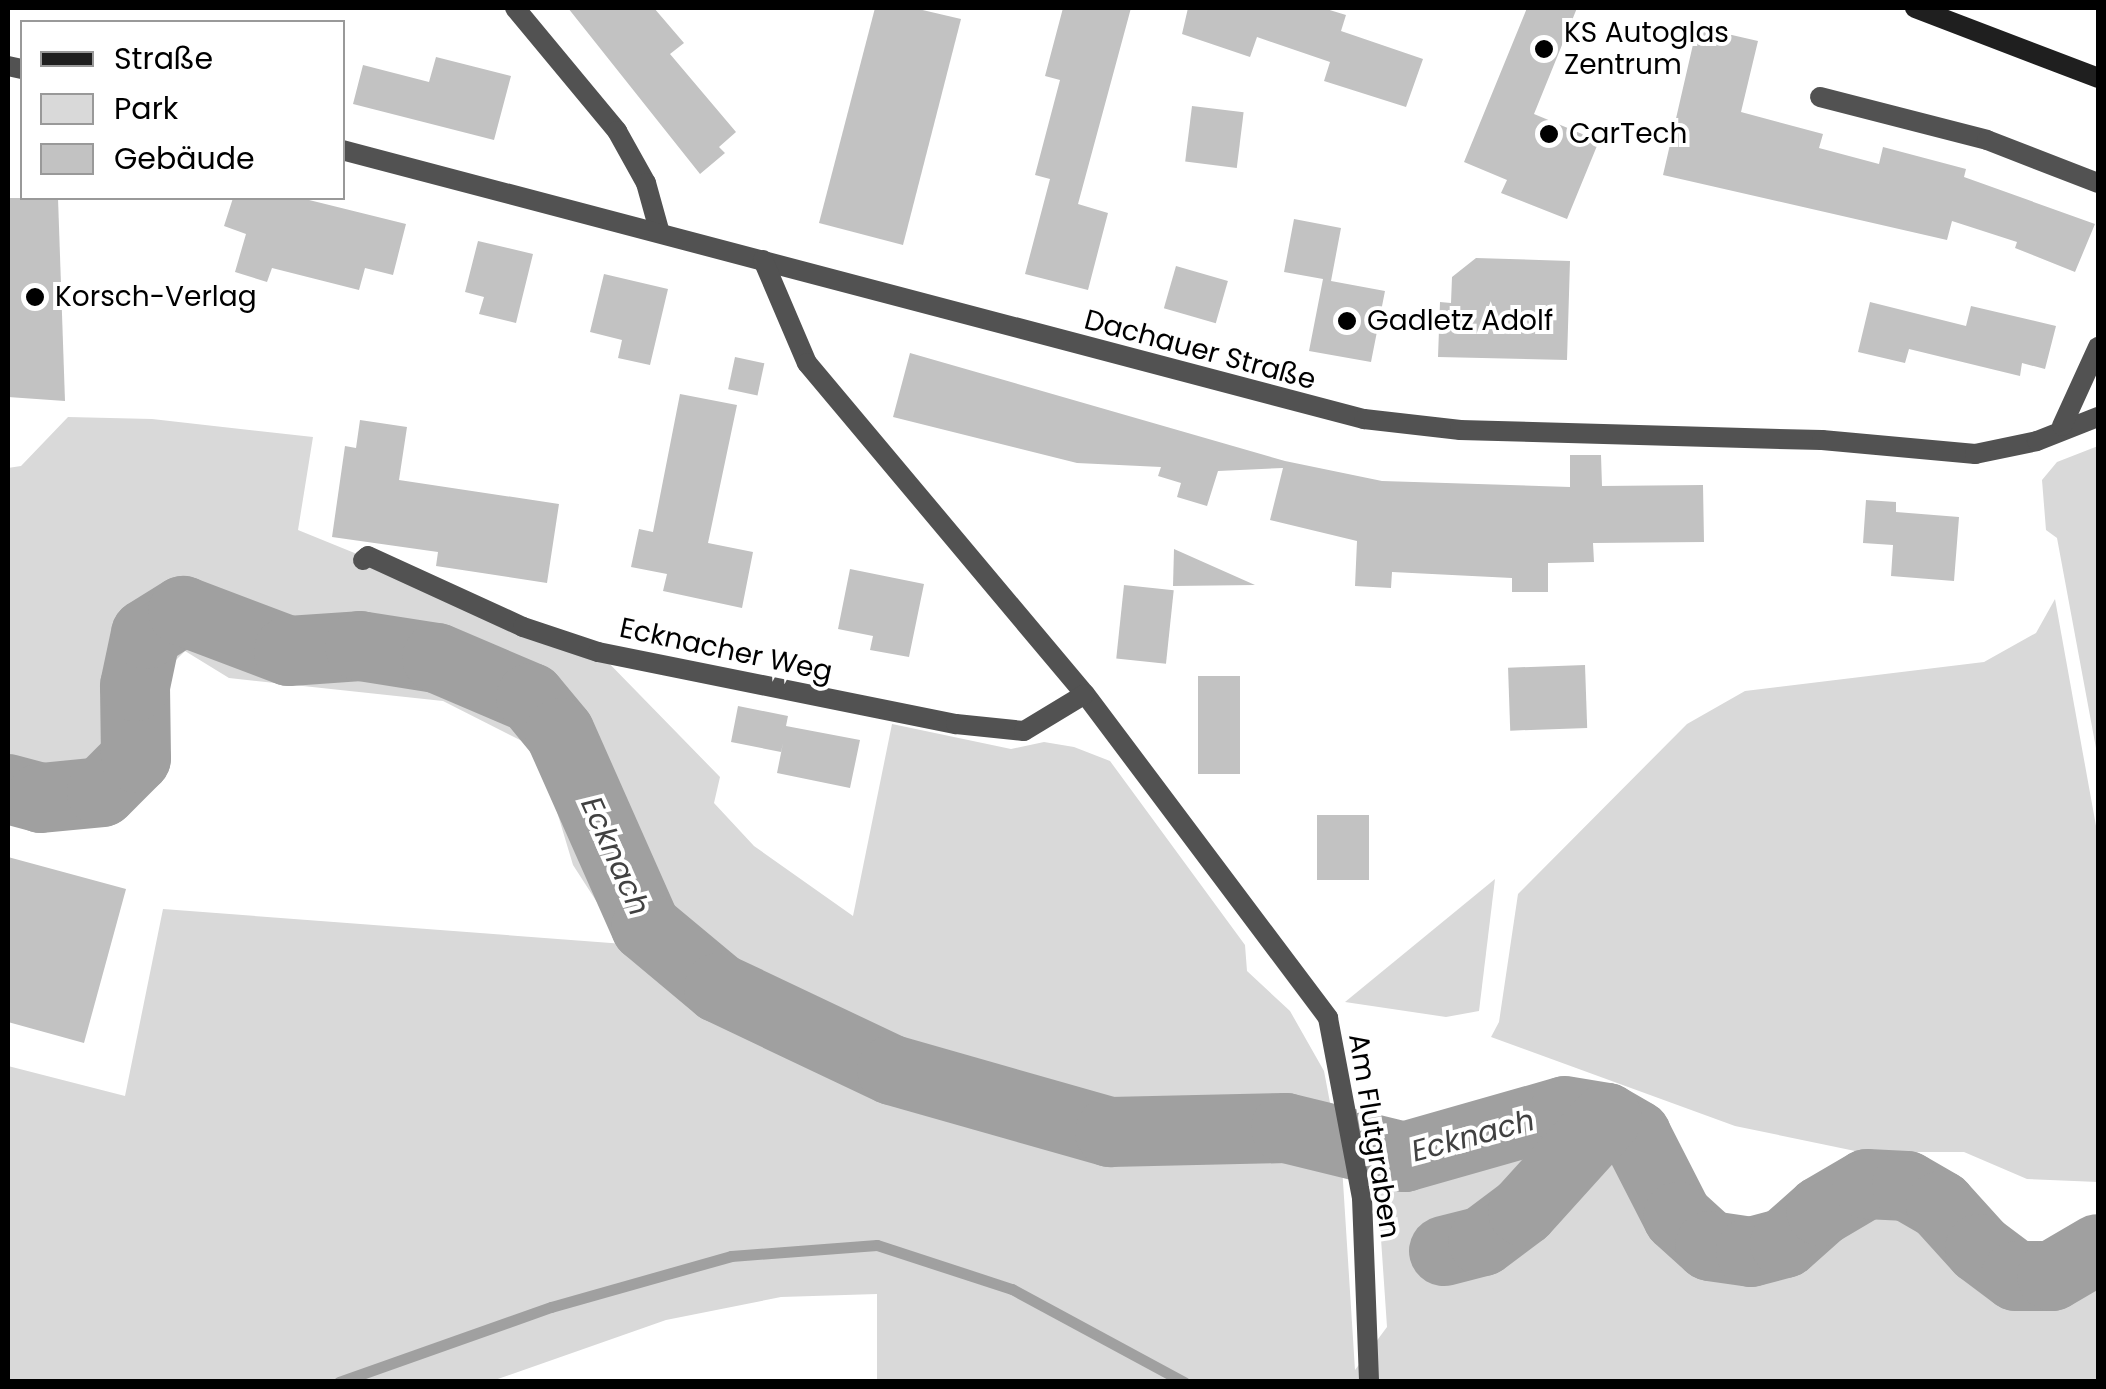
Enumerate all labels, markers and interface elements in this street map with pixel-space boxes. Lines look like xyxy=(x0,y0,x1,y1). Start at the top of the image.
place label: KS Autoglas Zentrum xyxy=(1564,16,1729,82)
legend xyxy=(20,20,345,200)
text: Straße xyxy=(114,37,213,80)
marker: KS Autoglas Zentrum xyxy=(1533,38,1555,60)
text: Park xyxy=(114,87,178,130)
place label: CarTech xyxy=(1569,117,1687,151)
marker: CarTech xyxy=(1538,123,1560,145)
text: Gebäude xyxy=(114,137,255,180)
place label: Korsch-Verlag xyxy=(55,280,257,314)
marker: Korsch-Verlag xyxy=(24,286,46,308)
street label: Dachauer Straße xyxy=(1081,303,1319,397)
place label: Gadletz Adolf xyxy=(1367,304,1553,338)
marker: Gadletz Adolf xyxy=(1336,310,1358,332)
street label: Ecknacher Weg xyxy=(617,611,835,689)
water label: Ecknach xyxy=(573,791,657,921)
street label: Am Flutgraben xyxy=(1341,1031,1407,1241)
water label: Ecknach xyxy=(1408,1102,1538,1170)

